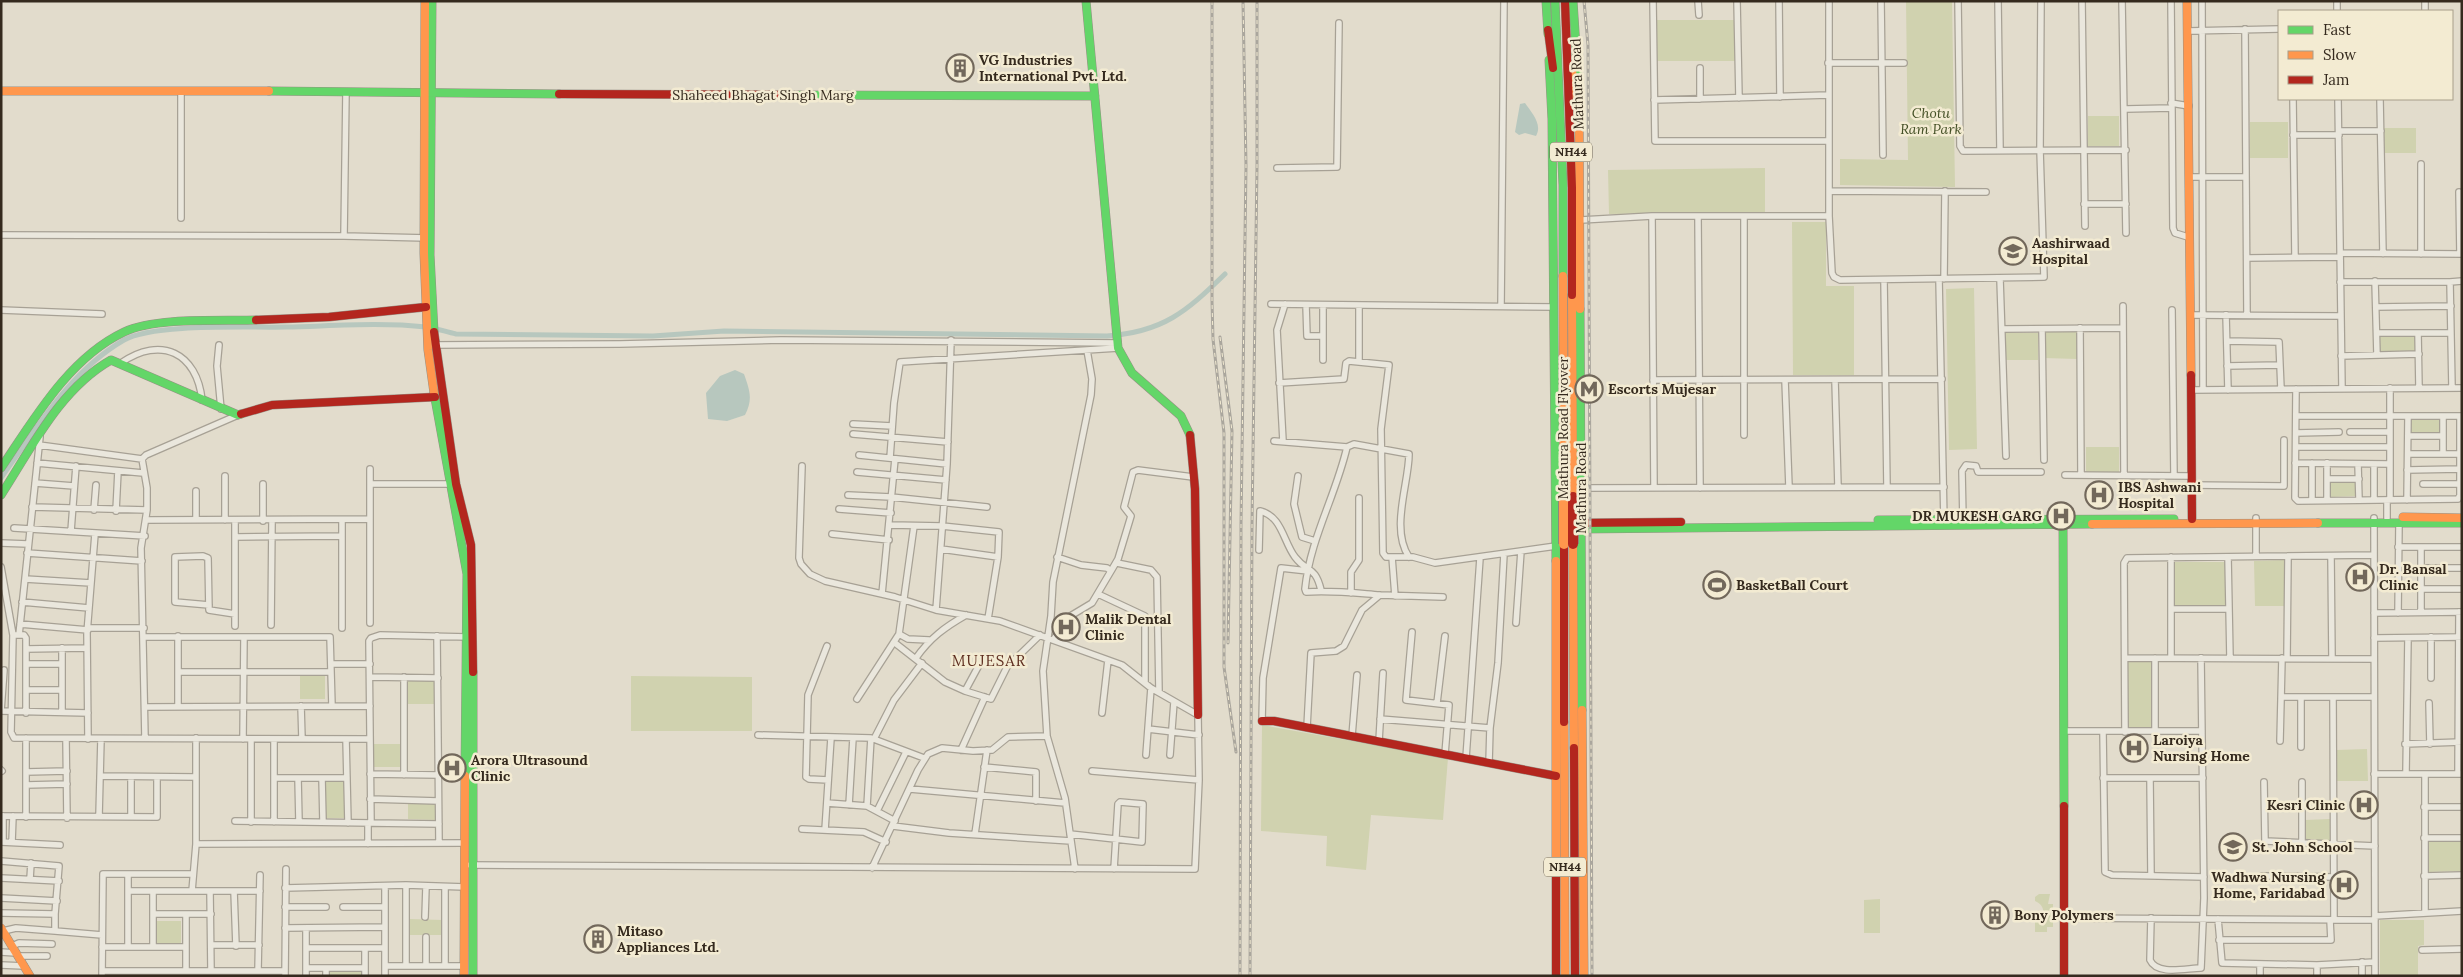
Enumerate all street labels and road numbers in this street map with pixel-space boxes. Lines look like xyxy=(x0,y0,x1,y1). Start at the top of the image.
street label: Mathura Road xyxy=(1566,38,1588,130)
street label: Shaheed Bhagat Singh Marg xyxy=(672,86,854,104)
road number: NH44 xyxy=(1550,142,1592,162)
street label: Mathura Road Flyover xyxy=(1554,357,1572,499)
street label: Mathura Road xyxy=(1572,442,1590,534)
road number: NH44 xyxy=(1544,858,1586,876)

